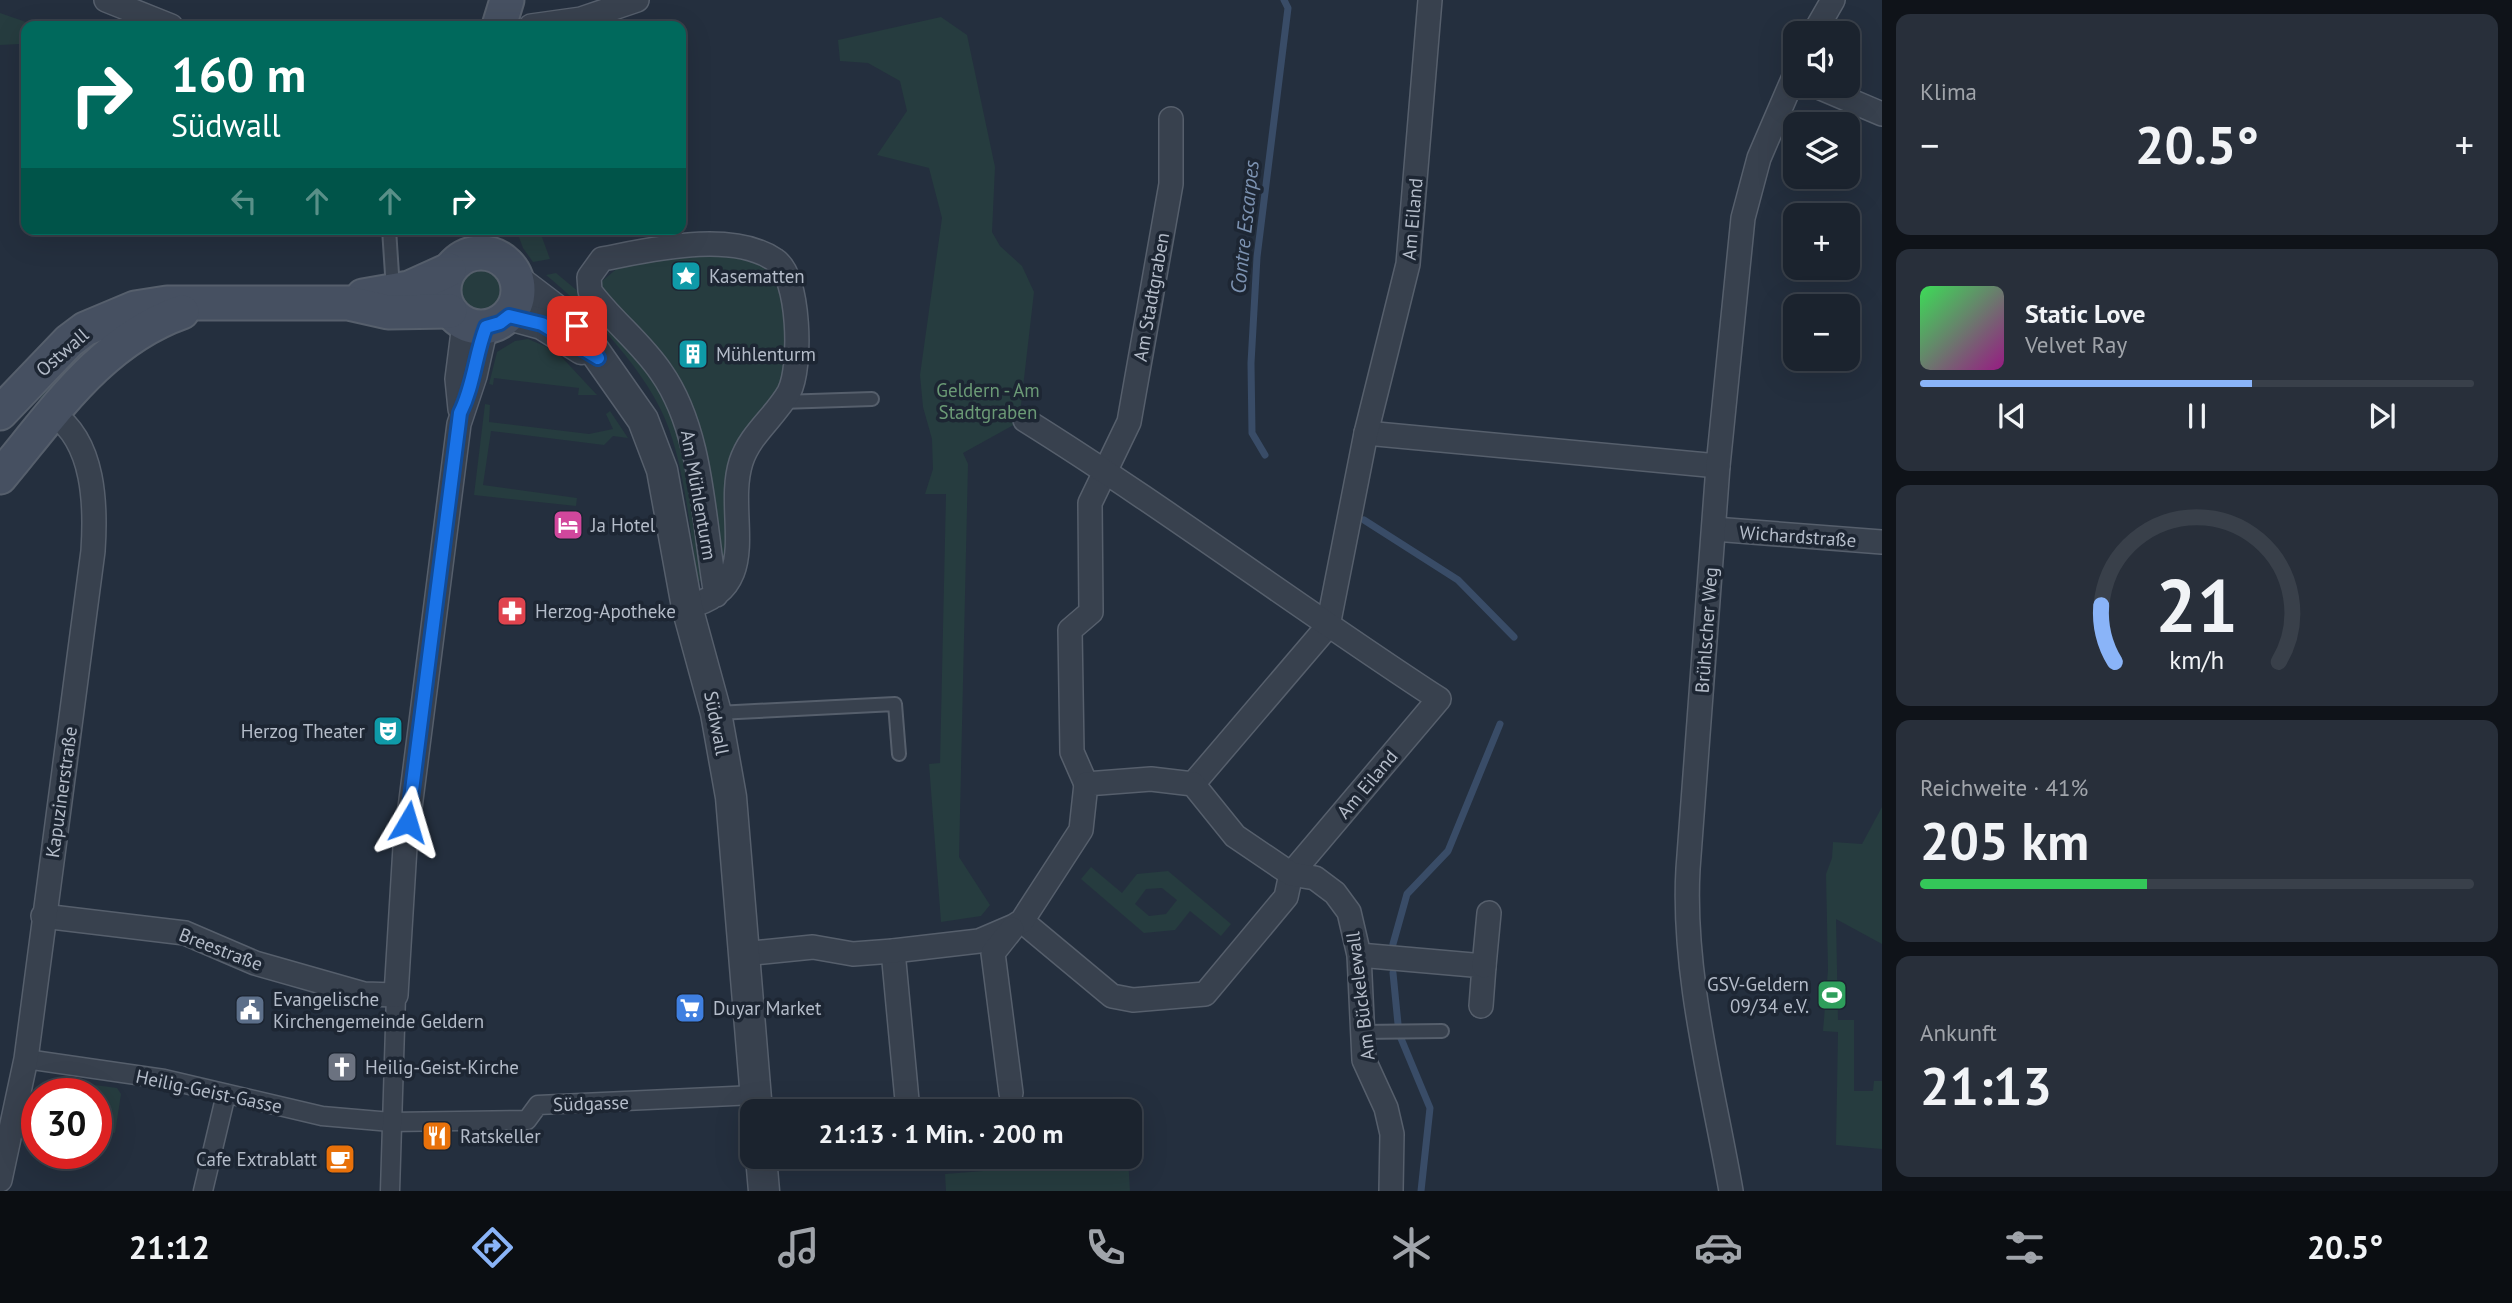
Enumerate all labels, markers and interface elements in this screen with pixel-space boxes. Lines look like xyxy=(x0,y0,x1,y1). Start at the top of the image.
map controls xyxy=(1783,21,1860,371)
button: sound xyxy=(1783,21,1860,98)
text: 160 m xyxy=(171,42,306,106)
icon: right xyxy=(56,49,147,140)
text: Klima xyxy=(1920,77,1977,106)
text: Südwall xyxy=(171,104,281,146)
text: 20.5° xyxy=(2135,111,2259,178)
button: layers xyxy=(1783,112,1860,189)
text: − xyxy=(1920,120,1939,169)
text: + xyxy=(2455,120,2474,169)
water label: Contre Escarpes xyxy=(1224,158,1265,295)
street label: Am Eiland xyxy=(1396,177,1428,261)
icon: left xyxy=(225,182,263,220)
icon: ahead xyxy=(298,182,336,220)
icon: ahead xyxy=(371,182,409,220)
icon: right xyxy=(444,182,482,220)
button: + xyxy=(1783,203,1860,280)
street label: Am Stadtgraben xyxy=(1128,231,1174,363)
place icon: Kasematten xyxy=(669,259,703,293)
place label: Kasematten xyxy=(709,264,805,288)
button: − xyxy=(1783,294,1860,371)
pin xyxy=(547,296,607,356)
text: Static Love xyxy=(2025,297,2146,330)
icon: arrive xyxy=(558,307,596,345)
street label: Ostwall xyxy=(31,322,94,381)
text: Velvet Ray xyxy=(2025,330,2127,359)
building icon: Mühlenturm xyxy=(676,337,710,371)
place label: Mühlenturm xyxy=(716,342,816,366)
park label: Geldern - Am Stadtgraben xyxy=(936,378,1040,424)
icon: previous xyxy=(1993,397,2031,435)
icon: pause xyxy=(2178,397,2216,435)
icon: next xyxy=(2363,397,2401,435)
street label: Am Mühlenturm xyxy=(676,428,722,562)
hotel icon: Ja Hotel xyxy=(551,508,585,542)
place label: Ja Hotel xyxy=(590,513,656,537)
street label: Wichardstraße xyxy=(1739,520,1857,552)
text: 21 xyxy=(2156,558,2238,652)
street label: Brühlscher Weg xyxy=(1690,566,1722,694)
pharmacy icon: Herzog-Apotheke xyxy=(495,594,529,628)
place label: Herzog-Apotheke xyxy=(535,599,676,623)
text: km/h xyxy=(2170,643,2224,675)
street label: Südwall xyxy=(699,689,735,758)
theatre icon: Herzog Theater xyxy=(371,714,405,748)
place label: Herzog Theater xyxy=(241,719,366,743)
street label: Kapuzinerstraße xyxy=(40,725,82,859)
street label: Am Eiland xyxy=(1331,745,1403,823)
text: Reichweite · 41% xyxy=(1920,773,2088,802)
position arrow xyxy=(371,785,445,859)
text: 205 km xyxy=(1920,807,2089,874)
street label: Breestraße xyxy=(176,922,266,976)
street label: Am Bückelewall xyxy=(1340,930,1380,1062)
place label: GSV-Geldern 09/34 e.V. xyxy=(1707,972,1809,1018)
sports icon: GSV-Geldern 09/34 e.V. xyxy=(1815,978,1849,1012)
place label: Evangelische Kirchengemeinde Geldern xyxy=(273,987,484,1033)
supermarket icon: Duyar Market xyxy=(673,991,707,1025)
public building icon: Evangelische Kirchengemeinde Geldern xyxy=(233,993,267,1027)
place label: Duyar Market xyxy=(713,996,822,1020)
text: Ankunft xyxy=(1920,1018,1997,1047)
church icon: Heilig-Geist-Kirche xyxy=(325,1050,359,1084)
text: 21:13 xyxy=(1920,1052,2052,1119)
place label: Heilig-Geist-Kirche xyxy=(365,1055,519,1079)
street label: Heilig-Geist-Gasse xyxy=(134,1064,284,1118)
speed limit sign: 30 xyxy=(21,1078,112,1169)
street label: Südgasse xyxy=(553,1090,629,1116)
text: 21:13 · 1 Min. · 200 m xyxy=(818,1117,1064,1150)
restaurant icon: Ratskeller xyxy=(420,1119,454,1153)
place label: Ratskeller xyxy=(460,1124,541,1148)
cafe icon: Cafe Extrablatt xyxy=(323,1142,357,1176)
place label: Cafe Extrablatt xyxy=(196,1147,318,1171)
icon: directions xyxy=(468,1223,517,1272)
icon: music xyxy=(774,1223,823,1272)
icon: phone xyxy=(1081,1223,1130,1272)
icon: climate xyxy=(1387,1223,1436,1272)
icon: car xyxy=(1694,1223,1743,1272)
icon: filters xyxy=(2000,1223,2049,1272)
text: 21:12 xyxy=(129,1226,210,1268)
text: 20.5° xyxy=(2307,1226,2383,1268)

